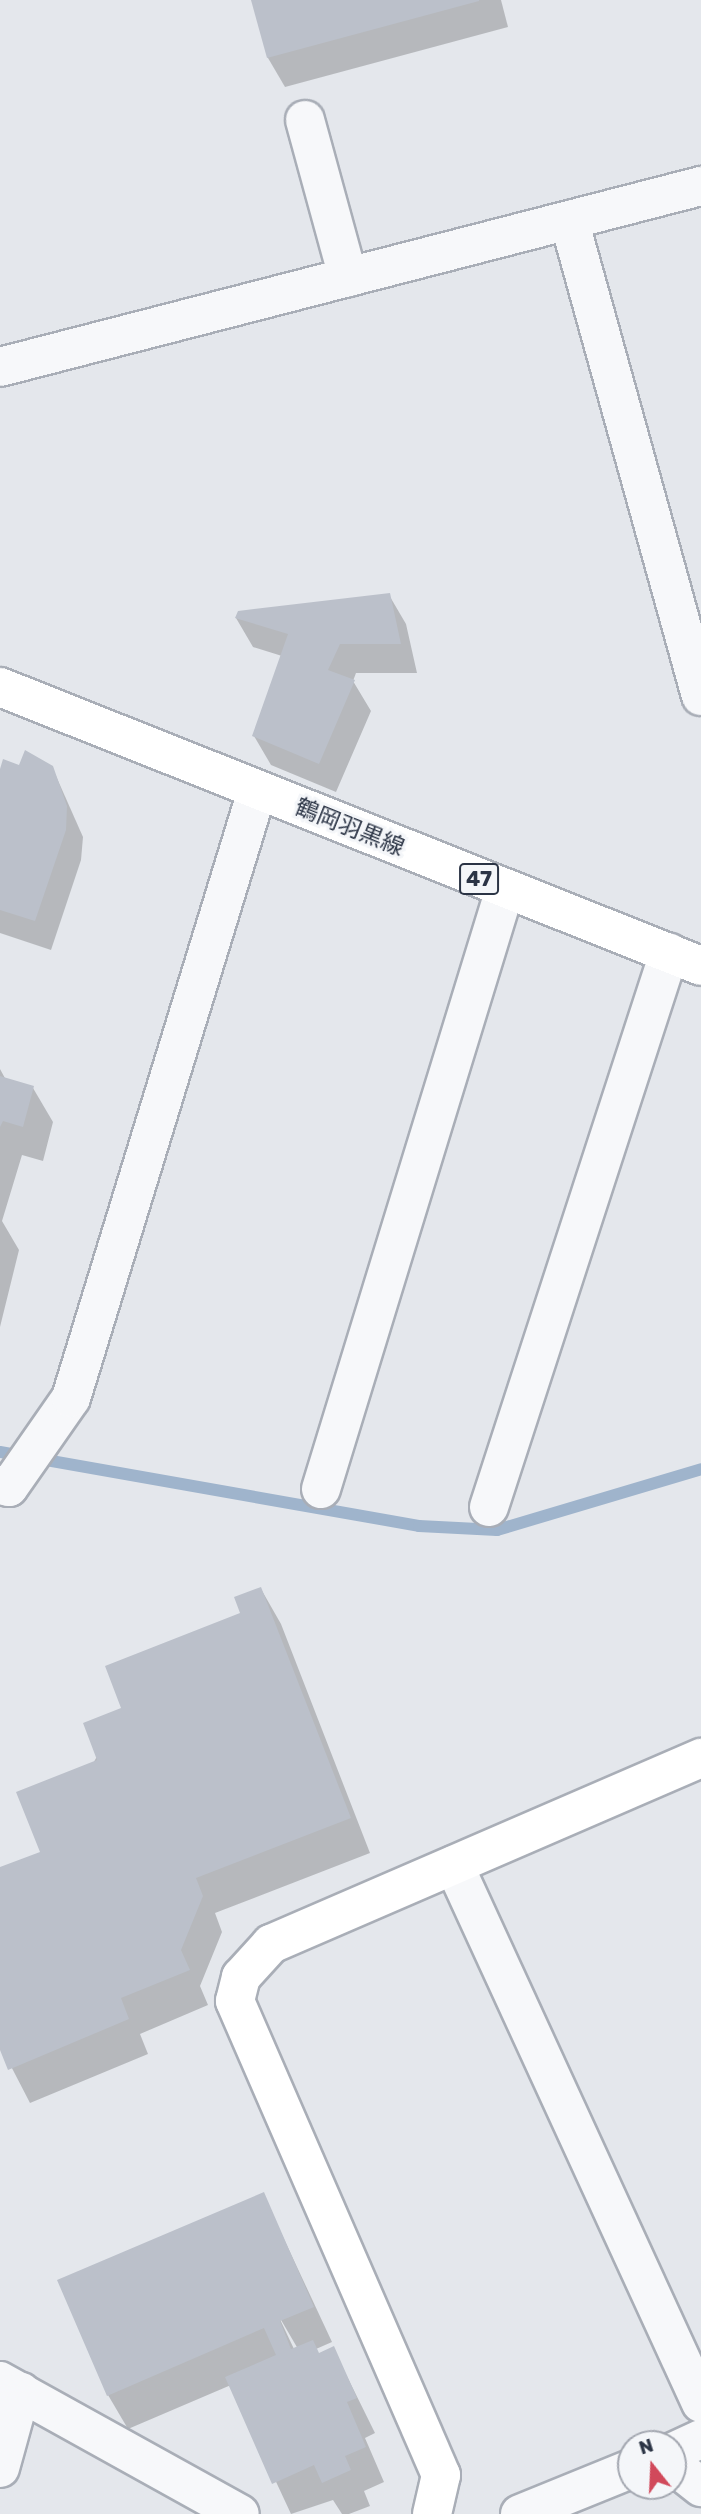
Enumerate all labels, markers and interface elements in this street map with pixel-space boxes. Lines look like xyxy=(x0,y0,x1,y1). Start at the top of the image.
street label: 鶴岡羽黒線 xyxy=(292,793,408,861)
road number: 47 xyxy=(458,862,500,896)
north arrow xyxy=(617,2430,687,2500)
text: N xyxy=(636,2433,656,2460)

